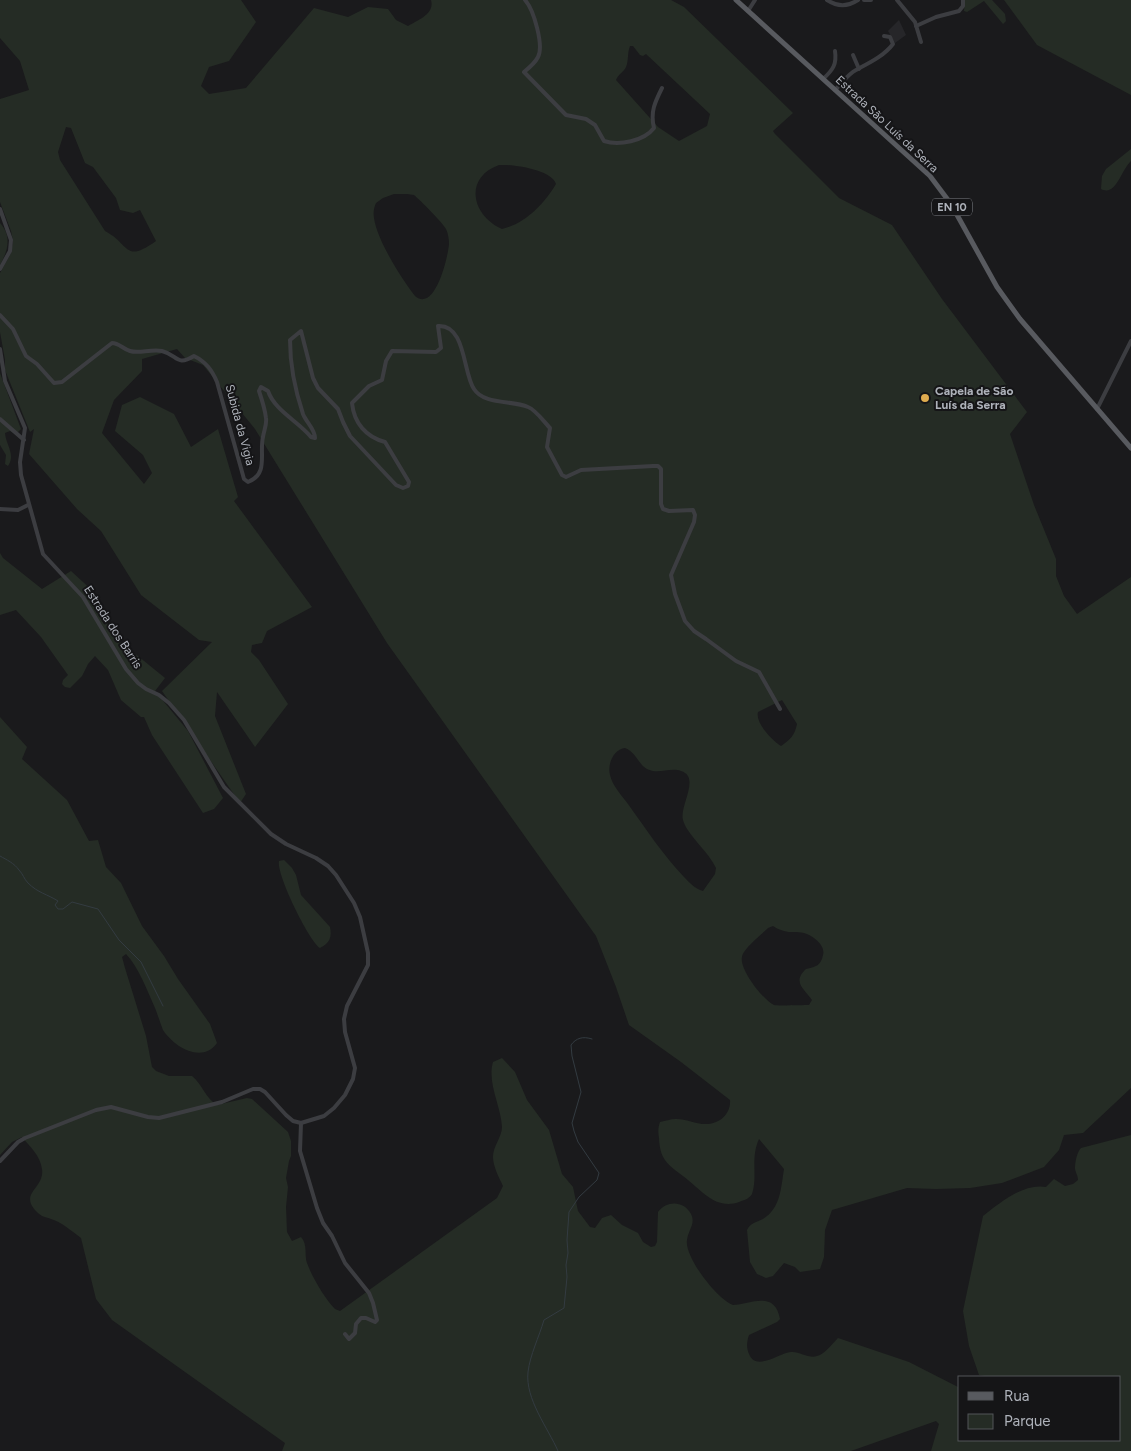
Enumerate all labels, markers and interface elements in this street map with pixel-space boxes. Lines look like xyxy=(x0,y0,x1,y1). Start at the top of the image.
street label: Estrada São Luís da Serra xyxy=(833,73,941,175)
road number: EN 10 xyxy=(932,198,972,216)
street label: Subida da Vigia xyxy=(222,383,258,467)
place label: Capela de São Luís da Serra xyxy=(935,384,1013,412)
marker: Capela de São Luís da Serra xyxy=(919,392,931,404)
street label: Estrada dos Barris xyxy=(81,583,145,671)
legend xyxy=(958,1376,1121,1441)
text: Rua xyxy=(1004,1387,1029,1405)
text: Parque xyxy=(1004,1412,1051,1430)

